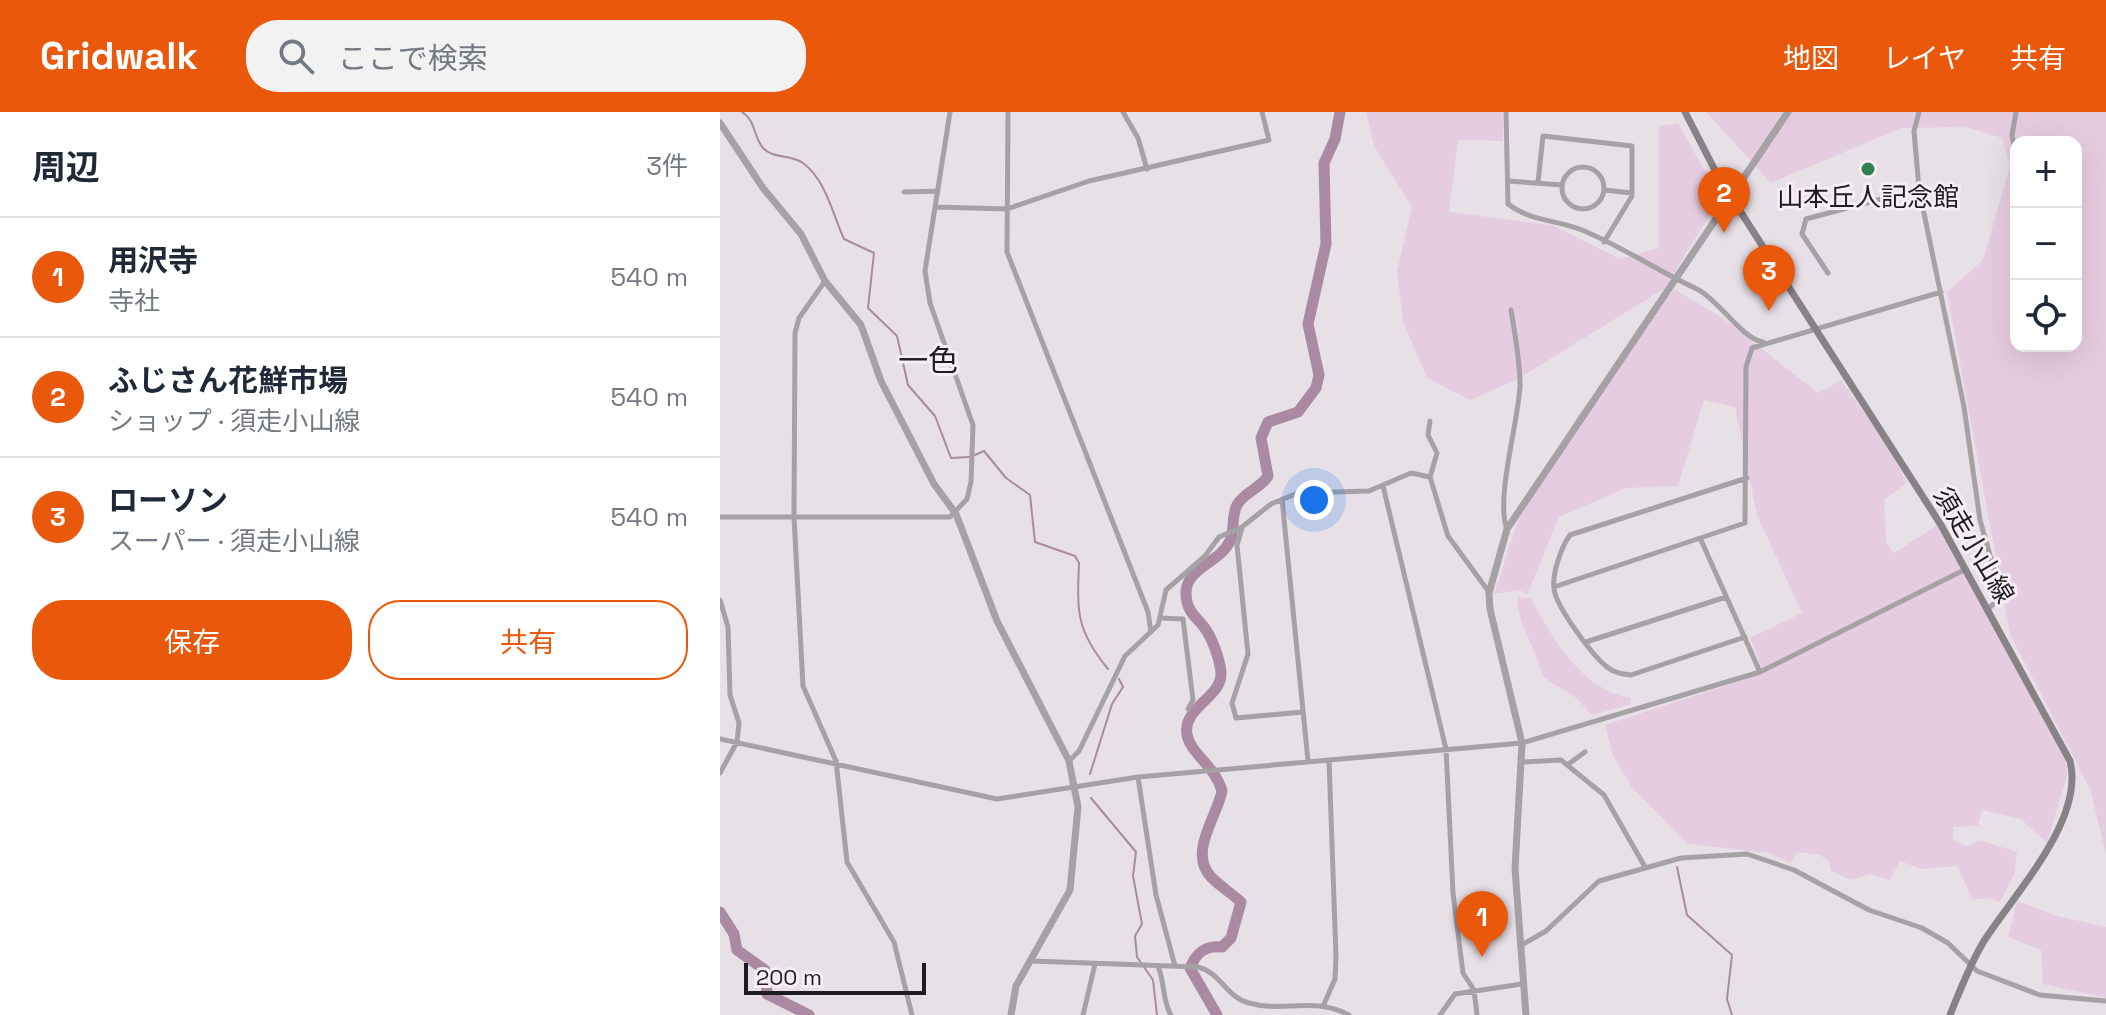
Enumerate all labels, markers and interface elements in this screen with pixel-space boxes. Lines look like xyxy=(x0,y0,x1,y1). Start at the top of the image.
search box xyxy=(246,20,806,92)
text: Gridwalk xyxy=(40,32,198,80)
icon: search xyxy=(274,34,318,78)
text: ここで検索 xyxy=(338,39,488,78)
text: 地図 xyxy=(1783,40,1839,76)
text: レイヤ xyxy=(1883,40,1966,76)
text: 共有 xyxy=(2010,40,2066,76)
map controls xyxy=(2010,136,2082,352)
button: + xyxy=(2010,136,2082,208)
text: 周辺 xyxy=(32,146,100,189)
text: 3件 xyxy=(646,149,688,183)
marker: 山本丘人記念館 xyxy=(1859,160,1877,178)
pin: 2 xyxy=(1698,167,1750,233)
place label: 山本丘人記念館 xyxy=(1777,180,1959,214)
button: − xyxy=(2010,208,2082,280)
text: 用沢寺 xyxy=(108,241,198,280)
pin: 3 xyxy=(1743,245,1795,311)
text: 1 xyxy=(52,260,64,294)
text: 540 m xyxy=(610,260,688,294)
button: locate xyxy=(2010,280,2082,352)
text: 寺社 xyxy=(108,284,160,318)
district label: 一色 xyxy=(898,341,958,380)
text: ふじさん花鮮市場 xyxy=(108,361,348,400)
text: 2 xyxy=(50,380,66,414)
text: 540 m xyxy=(610,380,688,414)
text: ショップ · 須走小山線 xyxy=(108,404,360,438)
your location xyxy=(1294,480,1334,520)
text: ローソン xyxy=(108,481,228,520)
street label: 須走小山線 xyxy=(1926,481,2022,609)
text: 3 xyxy=(50,500,66,534)
text: 540 m xyxy=(610,500,688,534)
text: スーパー · 須走小山線 xyxy=(108,524,360,558)
button: 保存 xyxy=(32,600,352,680)
button: 共有 xyxy=(368,600,688,680)
pin: 1 xyxy=(1456,891,1508,957)
scale bar xyxy=(744,959,926,995)
text: 200 m xyxy=(756,963,822,991)

